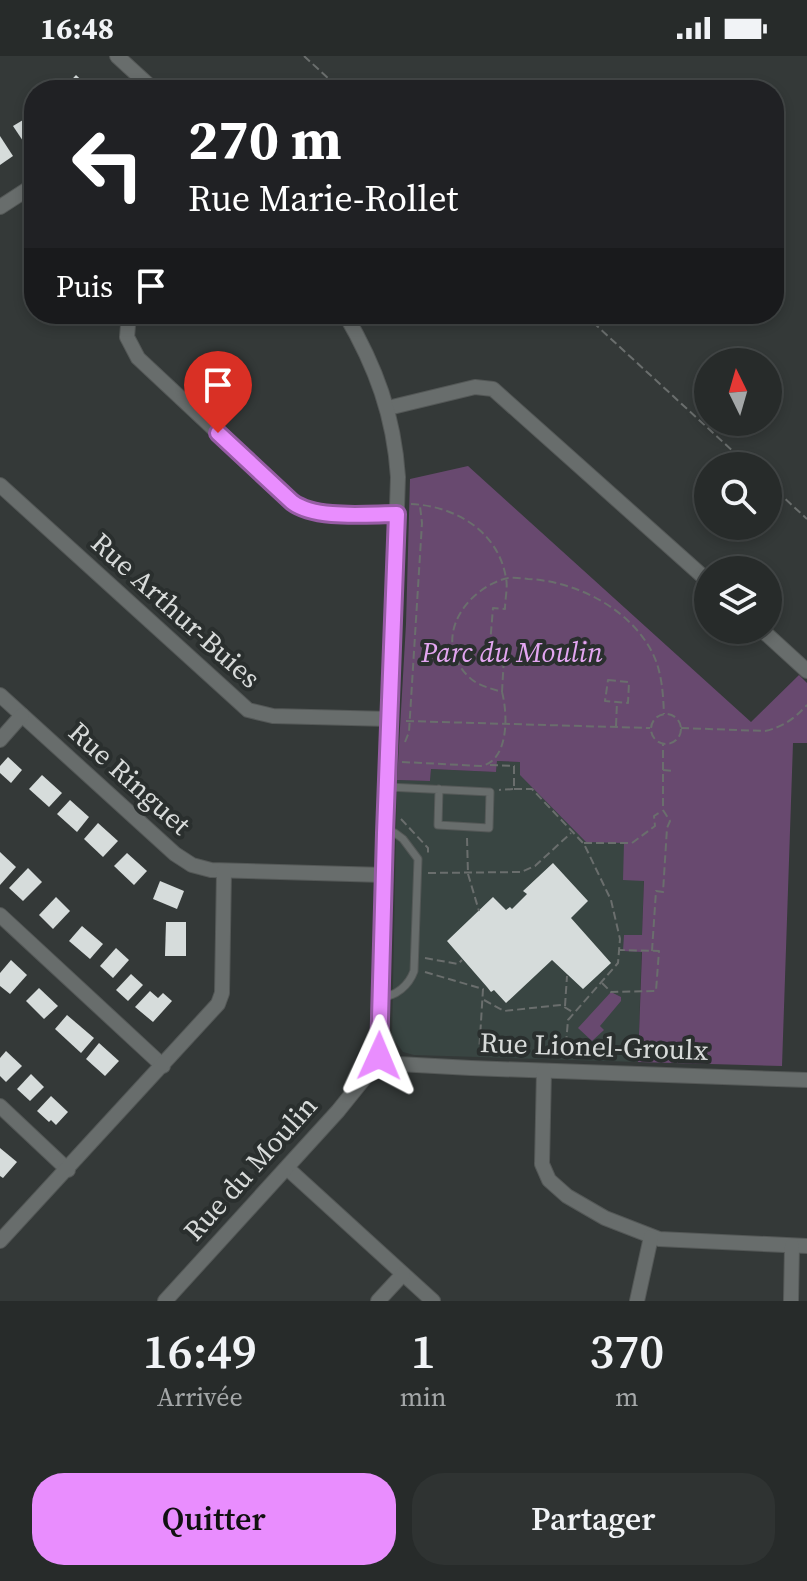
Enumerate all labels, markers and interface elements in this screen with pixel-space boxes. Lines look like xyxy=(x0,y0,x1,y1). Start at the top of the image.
text: 16:48 xyxy=(40,8,114,49)
text: 270 m xyxy=(188,101,342,178)
icon: left xyxy=(56,112,160,216)
text: Rue Marie-Rollet xyxy=(188,174,458,223)
icon: arrive xyxy=(129,264,173,308)
text: Puis xyxy=(56,266,113,307)
north arrow xyxy=(694,348,782,436)
map controls xyxy=(694,348,782,644)
pin xyxy=(184,351,252,433)
icon: arrive xyxy=(196,363,240,407)
button: search xyxy=(694,452,782,540)
street label: Rue Arthur-Buies xyxy=(83,524,269,696)
button: layers xyxy=(694,556,782,644)
park label: Parc du Moulin xyxy=(420,633,603,671)
street label: Rue Ringuet xyxy=(61,713,200,844)
position arrow xyxy=(337,1014,421,1098)
street label: Rue Lionel-Groulx xyxy=(479,1023,709,1069)
street label: Rue du Moulin xyxy=(175,1087,325,1249)
text: 16:49 xyxy=(143,1318,257,1384)
text: 1 xyxy=(411,1318,436,1384)
text: 370 xyxy=(589,1318,664,1384)
text: Arrivée xyxy=(157,1379,243,1415)
text: min xyxy=(400,1379,447,1415)
text: m xyxy=(615,1379,639,1415)
button: Quitter xyxy=(32,1473,396,1565)
button: Partager xyxy=(412,1473,775,1565)

